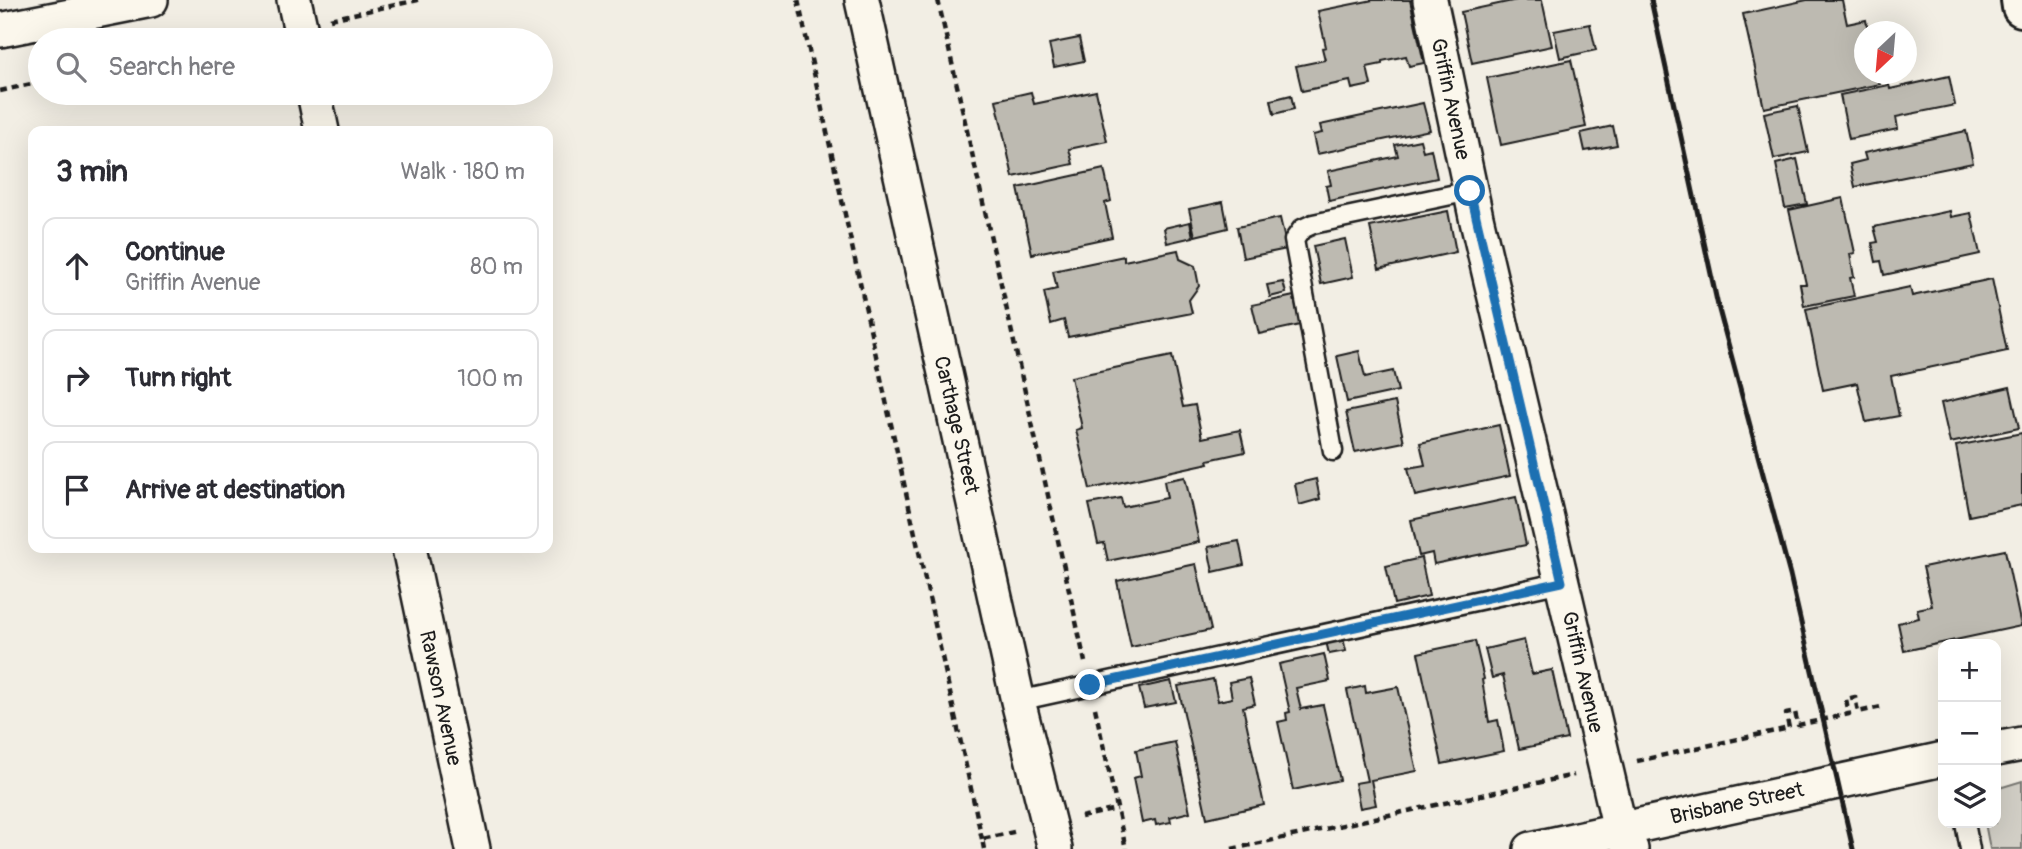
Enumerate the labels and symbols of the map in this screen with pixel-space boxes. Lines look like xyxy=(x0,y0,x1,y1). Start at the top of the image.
north arrow xyxy=(1854,21,1917,84)
street label: Griffin Avenue xyxy=(1424,36,1477,163)
route start xyxy=(1454,175,1485,206)
street label: Carthage Street xyxy=(928,354,986,497)
street label: Griffin Avenue xyxy=(1555,609,1610,736)
street label: Rawson Avenue xyxy=(413,628,468,769)
route end xyxy=(1074,669,1105,700)
street label: Brisbane Street xyxy=(1668,776,1807,831)

